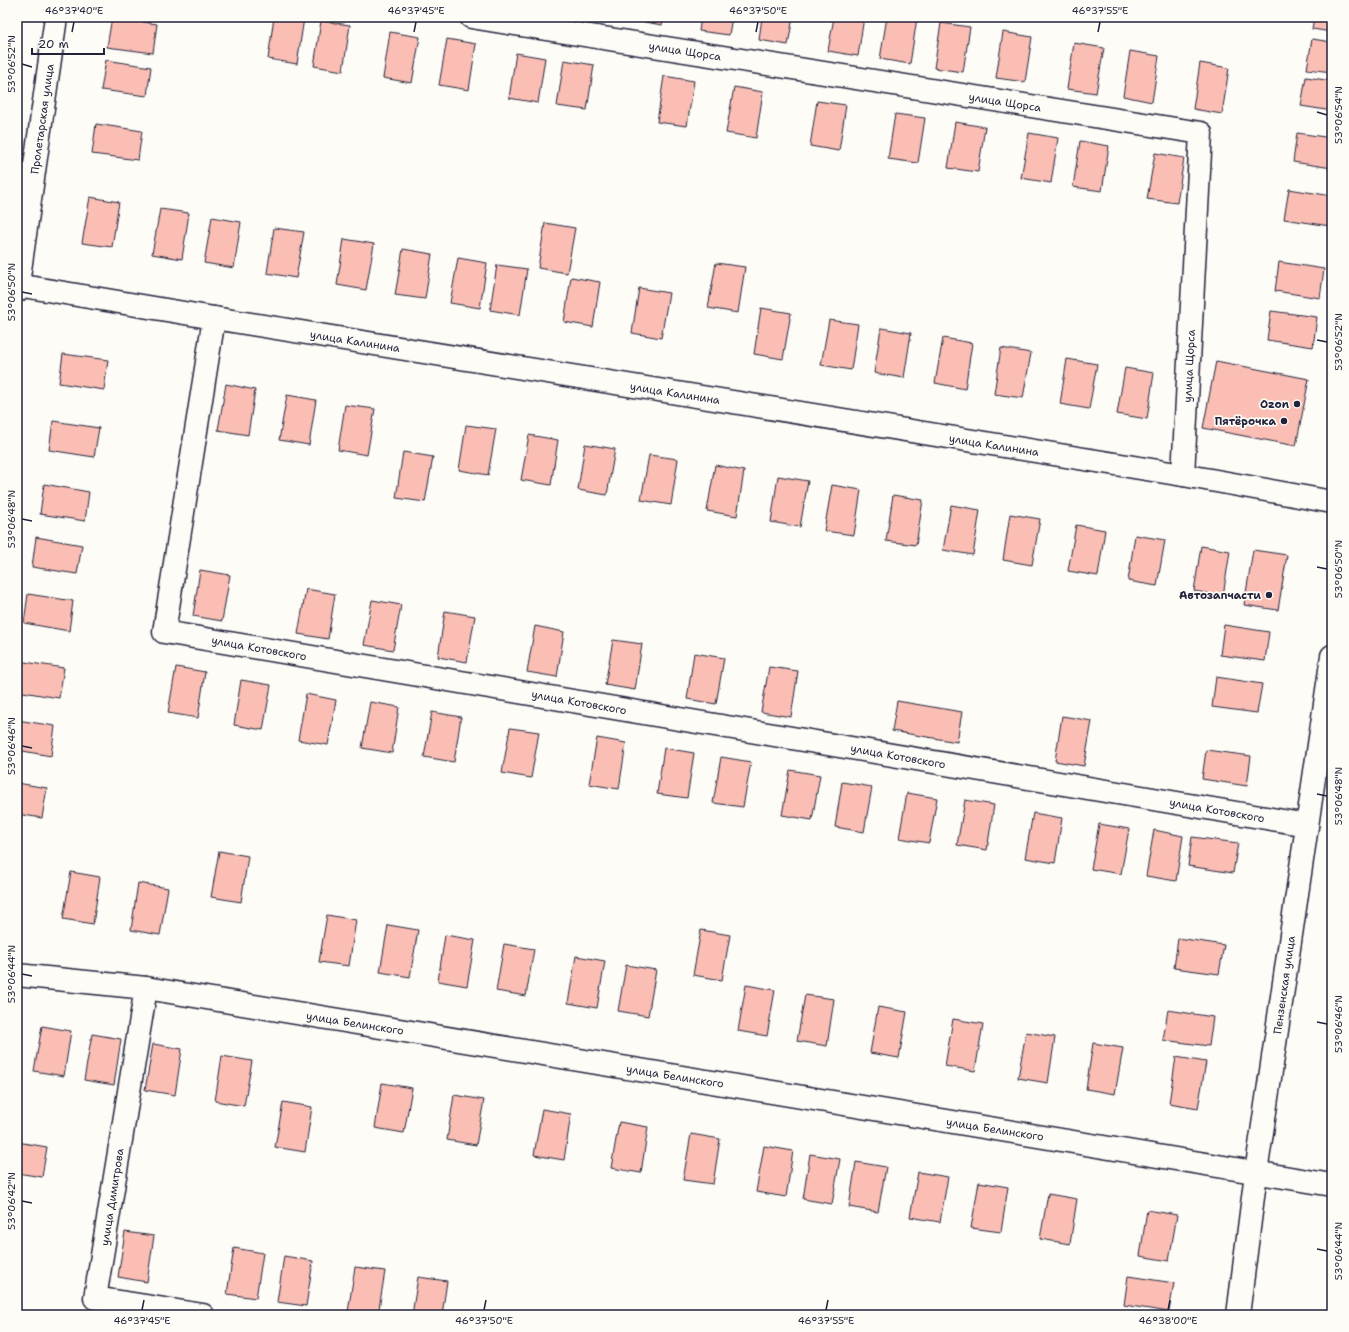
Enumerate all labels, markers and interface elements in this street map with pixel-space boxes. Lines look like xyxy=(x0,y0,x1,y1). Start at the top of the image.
text: 46°37'40"E xyxy=(45,4,103,17)
text: 46°37'45"E xyxy=(387,4,445,17)
text: 46°37'50"E xyxy=(729,4,787,17)
text: 46°37'55"E xyxy=(1072,4,1128,17)
scale bar xyxy=(32,30,104,56)
text: 53°06'52"N xyxy=(5,35,18,93)
text: 20 m xyxy=(38,36,69,52)
street label: улица Щорса xyxy=(648,38,722,65)
street label: Пролетарская улица xyxy=(27,63,58,175)
text: 53°06'54"N xyxy=(1332,86,1345,144)
street label: улица Щорса xyxy=(968,89,1042,116)
text: 53°06'50"N xyxy=(5,263,18,321)
text: 53°06'52"N xyxy=(1332,313,1345,371)
street label: улица Калинина xyxy=(309,327,401,356)
street label: улица Щорса xyxy=(1180,329,1199,403)
street label: улица Калинина xyxy=(629,379,721,408)
place label: Ozon xyxy=(1260,397,1290,412)
marker: Ozon xyxy=(1292,399,1302,409)
place label: Пятёрочка xyxy=(1215,414,1276,429)
marker: Пятёрочка xyxy=(1279,416,1289,426)
street label: улица Калинина xyxy=(948,431,1040,460)
text: 53°06'48"N xyxy=(5,490,18,548)
text: 53°06'50"N xyxy=(1332,540,1345,598)
place label: Автозапчасти xyxy=(1179,588,1261,603)
marker: Автозапчасти xyxy=(1264,590,1274,600)
street label: улица Котовского xyxy=(210,633,308,664)
street label: улица Котовского xyxy=(530,687,628,718)
text: 53°06'46"N xyxy=(5,717,18,775)
street label: улица Котовского xyxy=(849,741,947,772)
text: 53°06'48"N xyxy=(1332,767,1345,825)
street label: улица Котовского xyxy=(1168,795,1266,826)
street label: Пензенская улица xyxy=(1270,935,1299,1035)
text: 53°06'44"N xyxy=(5,945,18,1003)
text: 53°06'46"N xyxy=(1332,995,1345,1053)
street label: улица Белинского xyxy=(305,1008,405,1039)
street label: улица Белинского xyxy=(625,1061,725,1092)
street label: улица Белинского xyxy=(945,1114,1045,1145)
street label: улица Димитрова xyxy=(97,1147,128,1247)
text: 53°06'42"N xyxy=(5,1172,18,1230)
text: 53°06'44"N xyxy=(1332,1222,1345,1280)
text: 46°37'45"E xyxy=(113,1314,171,1327)
text: 46°37'50"E xyxy=(455,1314,513,1327)
text: 46°37'55"E xyxy=(798,1314,854,1327)
text: 46°38'00"E xyxy=(1138,1314,1198,1327)

